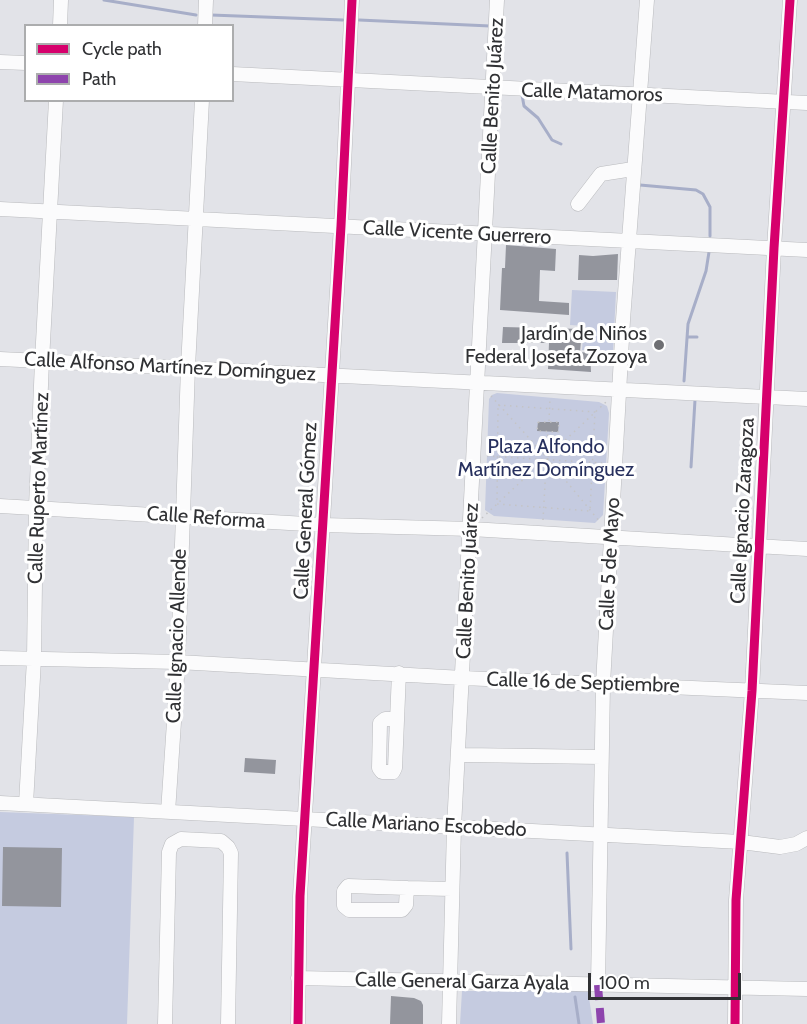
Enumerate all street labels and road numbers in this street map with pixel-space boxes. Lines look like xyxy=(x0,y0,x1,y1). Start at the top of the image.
street label: Calle Benito Juárez xyxy=(477,17,509,175)
street label: Calle Matamoros xyxy=(521,79,663,107)
street label: Calle Vicente Guerrero xyxy=(362,216,552,250)
street label: Calle Alfonso Martínez Domínguez xyxy=(24,347,316,387)
street label: Calle Ruperto Martínez xyxy=(24,392,54,584)
street label: Calle Ignacio Zaragoza xyxy=(726,417,760,605)
street label: Calle General Gómez xyxy=(289,422,323,600)
street label: Calle 5 de Mayo xyxy=(595,497,625,631)
street label: Calle Reforma xyxy=(146,502,266,534)
street label: Calle Benito Juárez xyxy=(452,502,484,660)
street label: Calle Ignacio Allende xyxy=(162,548,192,724)
street label: Calle 16 de Septiembre xyxy=(486,668,680,698)
street label: Calle Mariano Escobedo xyxy=(325,808,527,842)
street label: Calle General Garza Ayala xyxy=(355,968,569,996)

